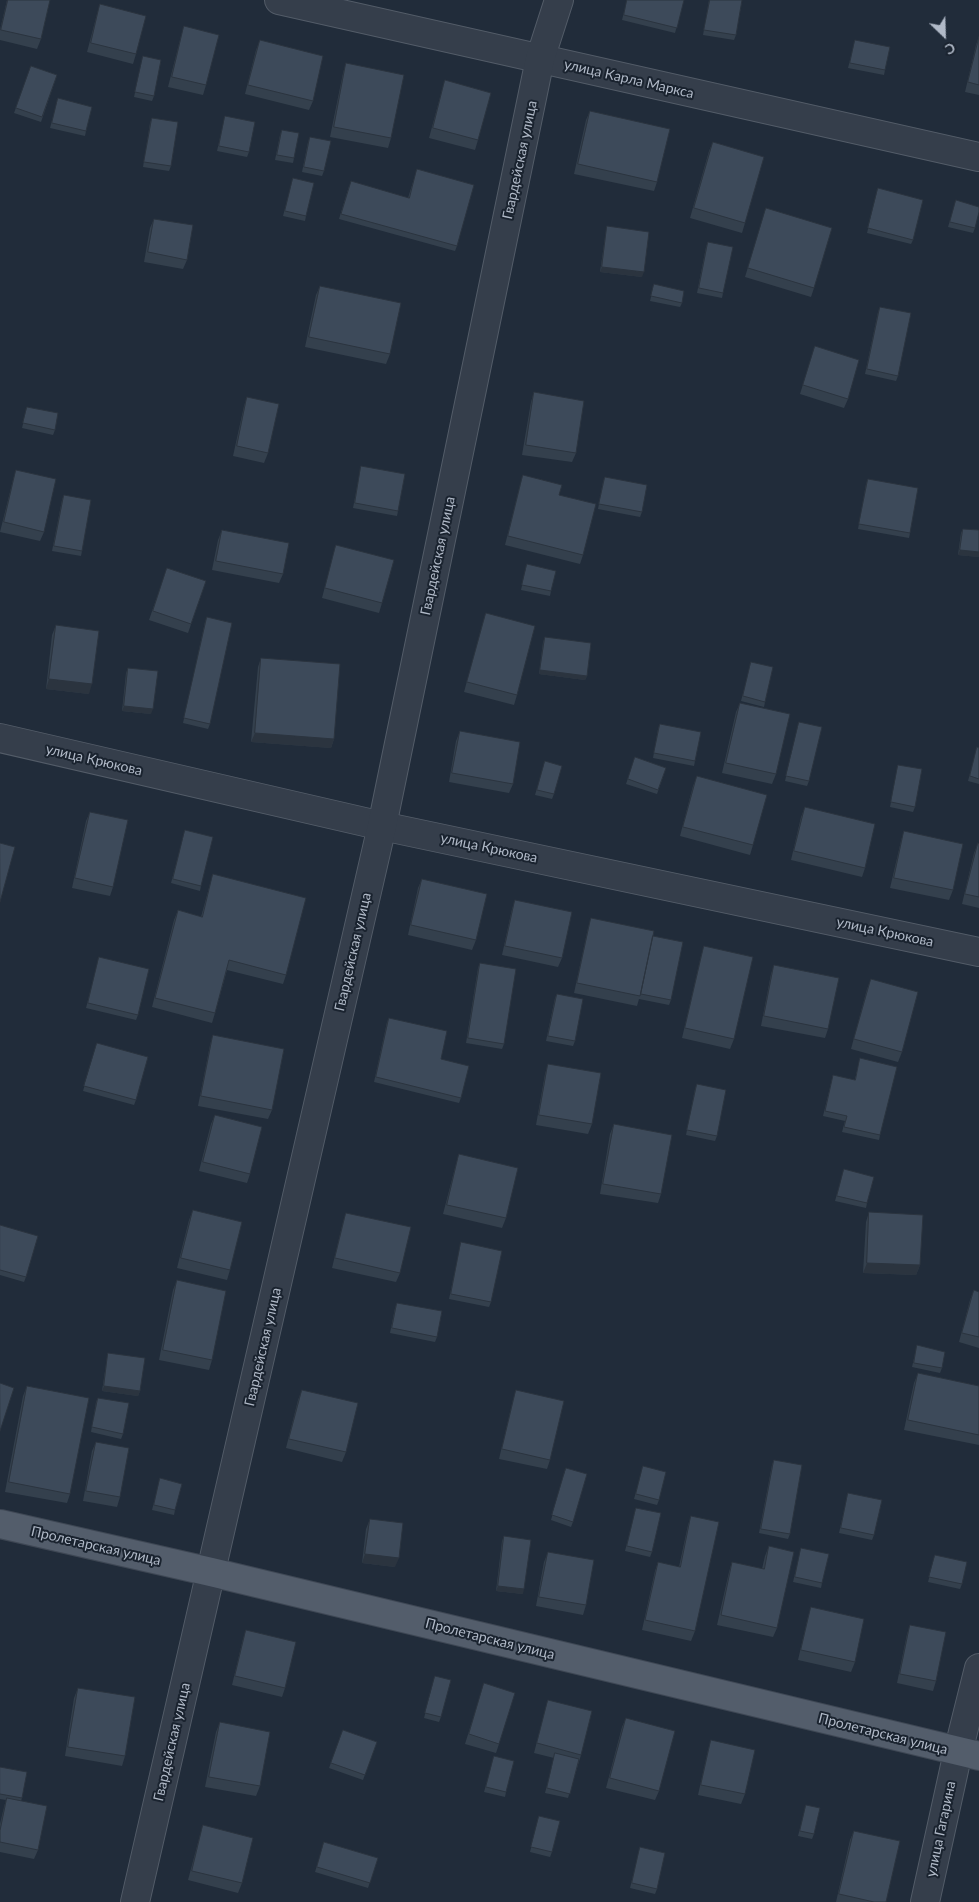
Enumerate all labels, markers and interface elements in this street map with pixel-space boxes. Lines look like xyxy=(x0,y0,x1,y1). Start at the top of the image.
north arrow xyxy=(919,10,969,60)
text: С xyxy=(943,40,958,59)
street label: улица Карла Маркса xyxy=(562,56,696,102)
street label: Гвардейская улица xyxy=(499,99,541,221)
street label: Гвардейская улица xyxy=(417,495,459,617)
street label: улица Крюкова xyxy=(44,741,144,779)
street label: улица Крюкова xyxy=(439,830,539,866)
street label: Гвардейская улица xyxy=(331,891,375,1013)
street label: улица Крюкова xyxy=(835,914,935,950)
street label: Гвардейская улица xyxy=(241,1286,285,1408)
street label: Пролетарская улица xyxy=(29,1523,163,1569)
street label: Пролетарская улица xyxy=(424,1615,556,1663)
street label: Гвардейская улица xyxy=(150,1681,194,1803)
street label: Пролетарская улица xyxy=(817,1710,949,1758)
street label: улица Гагарина xyxy=(923,1780,959,1878)

